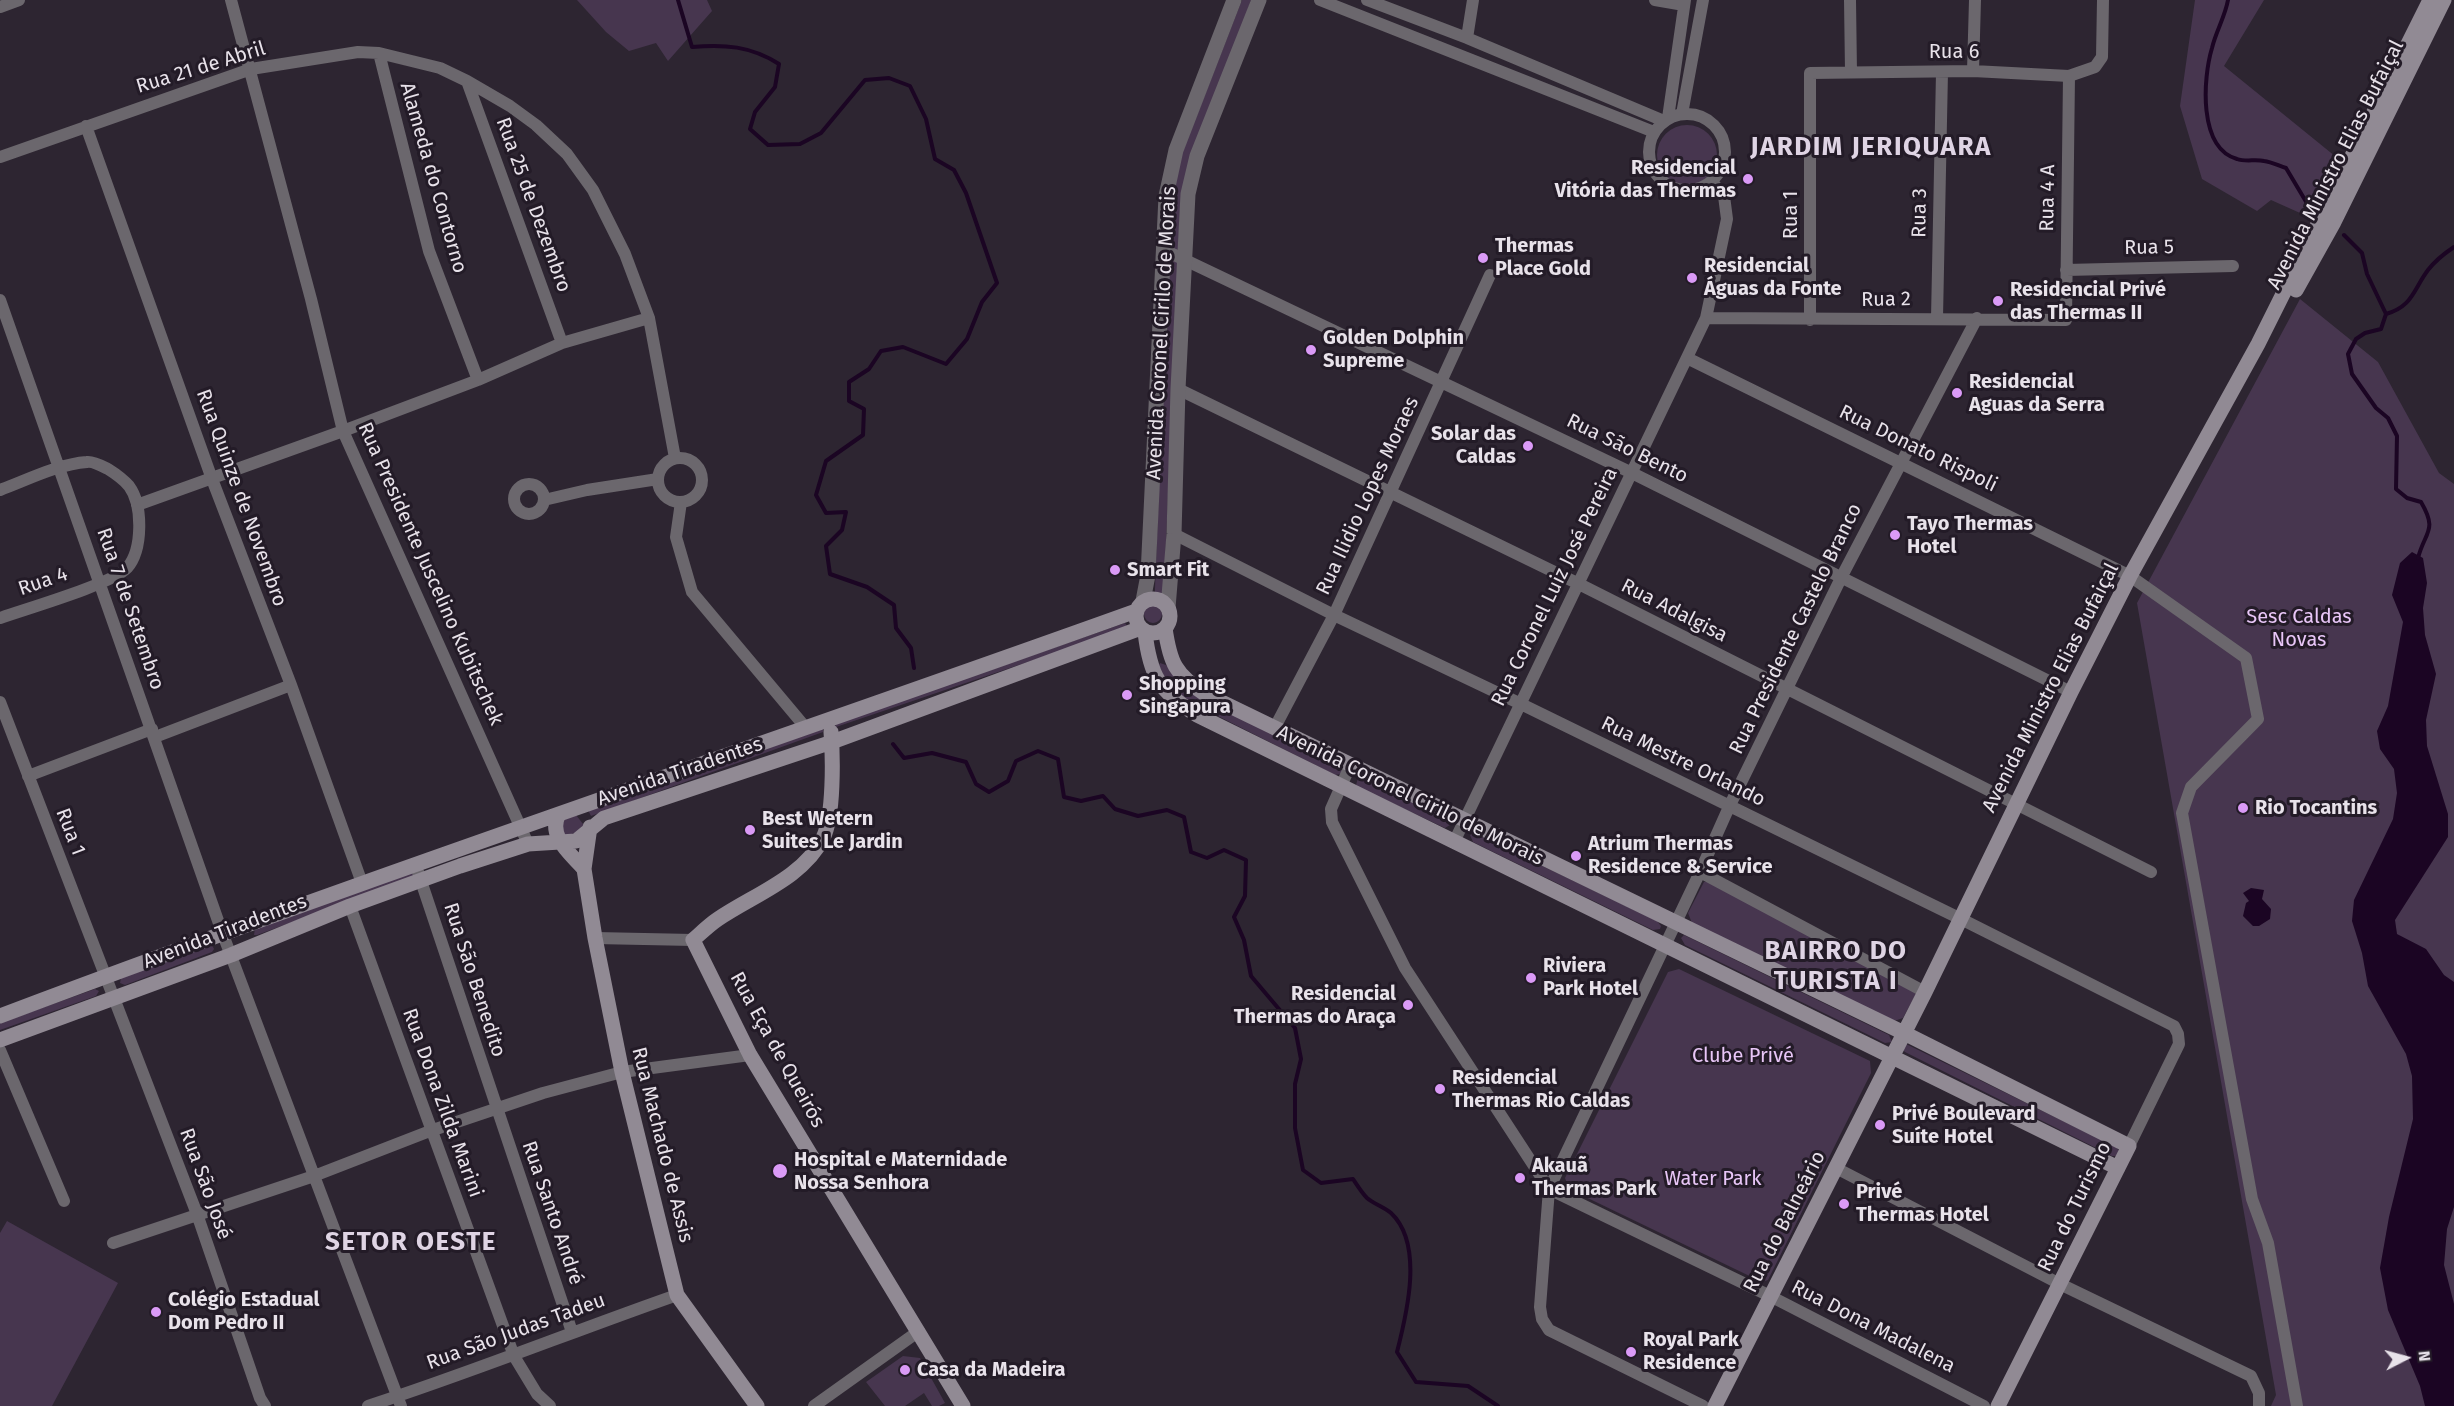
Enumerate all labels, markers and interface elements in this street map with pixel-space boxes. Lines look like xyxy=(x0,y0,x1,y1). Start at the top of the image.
street label: Avenida Ministro Elias Bufaiçal xyxy=(2262,36,2410,294)
street label: Rua 21 de Abril xyxy=(133,37,269,99)
street label: Rua 6 xyxy=(1929,40,1979,64)
street label: Alameda do Contorno xyxy=(394,80,472,276)
street label: Rua 25 de Dezembro xyxy=(490,114,576,296)
district label: JARDIM JERIQUARA xyxy=(1750,132,1992,164)
place label: Residencial Vitória das Thermas xyxy=(1555,156,1736,203)
street label: Rua 4 A xyxy=(2035,164,2061,232)
marker: Residencial Vitória das Thermas xyxy=(1741,172,1755,186)
street label: Avenida Coronel Cirilo de Morais xyxy=(1142,186,1182,480)
street label: Rua 3 xyxy=(1908,188,1932,238)
street label: Rua 1 xyxy=(1779,191,1803,239)
place label: Thermas Place Gold xyxy=(1495,234,1591,281)
street label: Rua 5 xyxy=(2124,236,2174,260)
marker: Thermas Place Gold xyxy=(1476,251,1490,265)
place label: Residencial Águas da Fonte xyxy=(1704,254,1842,301)
marker: Residencial Águas da Fonte xyxy=(1685,271,1699,285)
place label: Residencial Privé das Thermas II xyxy=(2010,278,2166,325)
street label: Rua 2 xyxy=(1861,288,1911,312)
marker: Residencial Privé das Thermas II xyxy=(1991,294,2005,308)
place label: Golden Dolphin Supreme xyxy=(1323,326,1464,373)
marker: Golden Dolphin Supreme xyxy=(1304,343,1318,357)
place label: Residencial Aguas da Serra xyxy=(1969,370,2105,417)
street label: Rua Quinze de Novembro xyxy=(190,386,292,610)
marker: Residencial Aguas da Serra xyxy=(1950,386,1964,400)
street label: Rua Ilidio Lopes Moraes xyxy=(1312,393,1424,599)
street label: Rua Donato Rispoli xyxy=(1835,400,2001,498)
street label: Rua São Bento xyxy=(1562,409,1692,489)
street label: Rua Presidente Juscelino Kubitschek xyxy=(352,419,508,729)
place label: Solar das Caldas xyxy=(1431,422,1516,469)
marker: Solar das Caldas xyxy=(1521,439,1535,453)
street label: Rua Coronel Luiz José Pereira xyxy=(1487,464,1623,710)
street label: Rua Presidente Castelo Branco xyxy=(1725,500,1867,758)
place label: Tayo Thermas Hotel xyxy=(1907,512,2033,559)
street label: Rua 7 de Setembro xyxy=(91,525,169,693)
marker: Tayo Thermas Hotel xyxy=(1888,528,1902,542)
place label: Smart Fit xyxy=(1127,558,1209,582)
street label: Avenida Ministro Elias Bufaiçal xyxy=(1977,559,2125,817)
street label: Rua 4 xyxy=(15,562,71,602)
marker: Smart Fit xyxy=(1108,563,1122,577)
street label: Rua Adalgisa xyxy=(1617,574,1731,648)
park label: Sesc Caldas Novas xyxy=(2246,605,2352,652)
place label: Shopping Singapura xyxy=(1139,672,1231,719)
marker: Shopping Singapura xyxy=(1120,688,1134,702)
street label: Rua Mestre Orlando xyxy=(1597,712,1769,812)
street label: Avenida Coronel Cirilo de Morais xyxy=(1273,721,1547,871)
street label: Avenida Tiradentes xyxy=(594,732,766,812)
place label: Rio Tocantins xyxy=(2255,796,2377,820)
marker: Rio Tocantins xyxy=(2236,801,2250,815)
street label: Rua 1 xyxy=(50,805,90,859)
place label: Best Wetern Suites Le Jardin xyxy=(762,807,903,854)
marker: Best Wetern Suites Le Jardin xyxy=(743,823,757,837)
place label: Atrium Thermas Residence & Service xyxy=(1588,832,1772,879)
marker: Atrium Thermas Residence & Service xyxy=(1569,849,1583,863)
street label: Avenida Tiradentes xyxy=(140,890,310,974)
street label: Rua São Benedito xyxy=(438,900,510,1060)
district label: BAIRRO DO TURISTA I xyxy=(1764,936,1908,998)
place label: Riviera Park Hotel xyxy=(1543,954,1638,1001)
street label: Rua Eça de Queirós xyxy=(724,968,830,1132)
marker: Riviera Park Hotel xyxy=(1524,971,1538,985)
place label: Residencial Thermas do Araça xyxy=(1234,982,1396,1029)
marker: Residencial Thermas do Araça xyxy=(1401,998,1415,1012)
street label: Rua Dona Zilda Marini xyxy=(397,1005,487,1201)
park label: Clube Privé xyxy=(1692,1044,1794,1068)
street label: Rua Machado de Assis xyxy=(626,1045,698,1245)
place label: Residencial Thermas Rio Caldas xyxy=(1452,1066,1630,1113)
marker: Residencial Thermas Rio Caldas xyxy=(1433,1082,1447,1096)
place label: Privé Boulevard Suíte Hotel xyxy=(1892,1102,2036,1149)
marker: Privé Boulevard Suíte Hotel xyxy=(1873,1118,1887,1132)
street label: Rua São José xyxy=(174,1125,236,1243)
street label: Rua Santo André xyxy=(516,1138,588,1288)
street label: Rua do Turismo xyxy=(2033,1138,2117,1276)
street label: Rua do Balneário xyxy=(1739,1147,1831,1297)
place label: Hospital e Maternidade Nossa Senhora xyxy=(794,1148,1007,1195)
place label: Akauã Thermas Park xyxy=(1532,1154,1656,1201)
marker: Hospital e Maternidade Nossa Senhora xyxy=(771,1162,789,1180)
park label: Water Park xyxy=(1665,1167,1761,1191)
marker: Akauã Thermas Park xyxy=(1513,1171,1527,1185)
place label: Privé Thermas Hotel xyxy=(1856,1180,1989,1227)
marker: Privé Thermas Hotel xyxy=(1837,1197,1851,1211)
district label: SETOR OESTE xyxy=(325,1227,497,1259)
street label: Rua Dona Madalena xyxy=(1787,1275,1959,1379)
place label: Colégio Estadual Dom Pedro II xyxy=(168,1288,319,1335)
street label: Rua São Judas Tadeu xyxy=(423,1289,609,1375)
marker: Colégio Estadual Dom Pedro II xyxy=(149,1305,163,1319)
place label: Royal Park Residence xyxy=(1643,1328,1739,1375)
north arrow xyxy=(2376,1328,2436,1388)
marker: Royal Park Residence xyxy=(1624,1345,1638,1359)
text: N xyxy=(2414,1350,2434,1362)
place label: Casa da Madeira xyxy=(917,1358,1066,1382)
marker: Casa da Madeira xyxy=(898,1363,912,1377)

